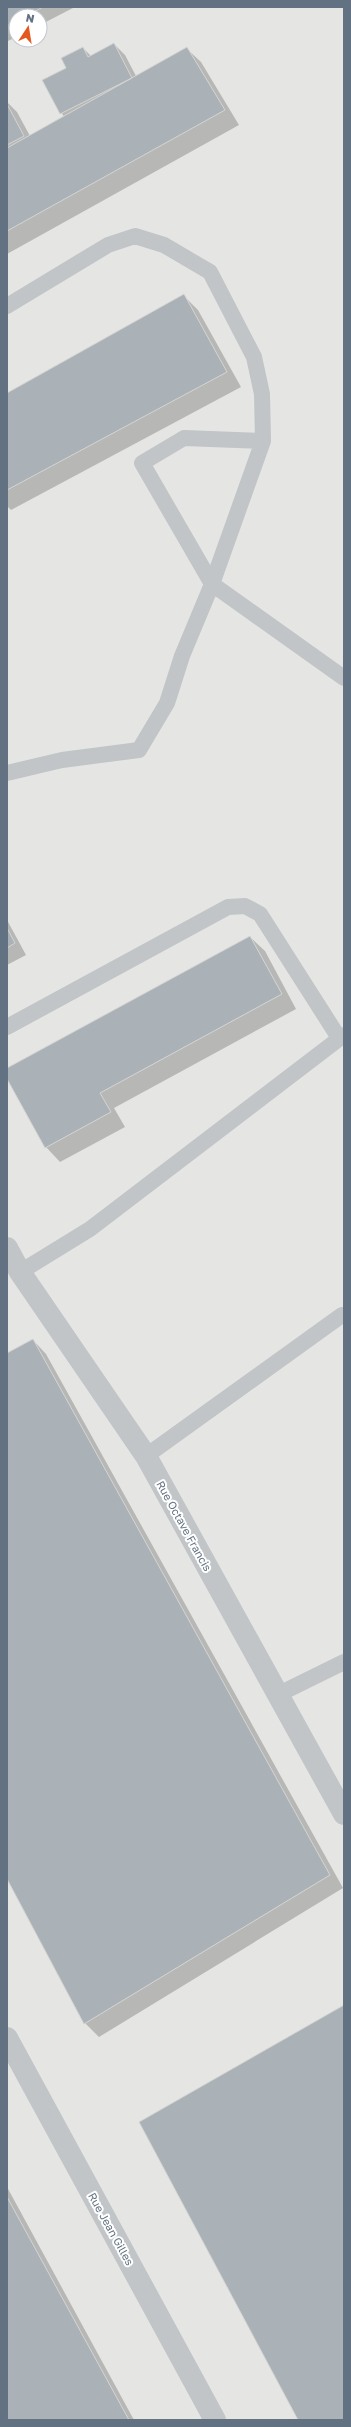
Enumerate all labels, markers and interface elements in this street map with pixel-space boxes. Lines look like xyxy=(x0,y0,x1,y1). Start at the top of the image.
north arrow xyxy=(8,8,48,48)
text: N xyxy=(25,11,36,25)
street label: Rue Octave Francis xyxy=(154,1478,215,1573)
street label: Rue Jean Gilles xyxy=(86,2190,137,2268)

